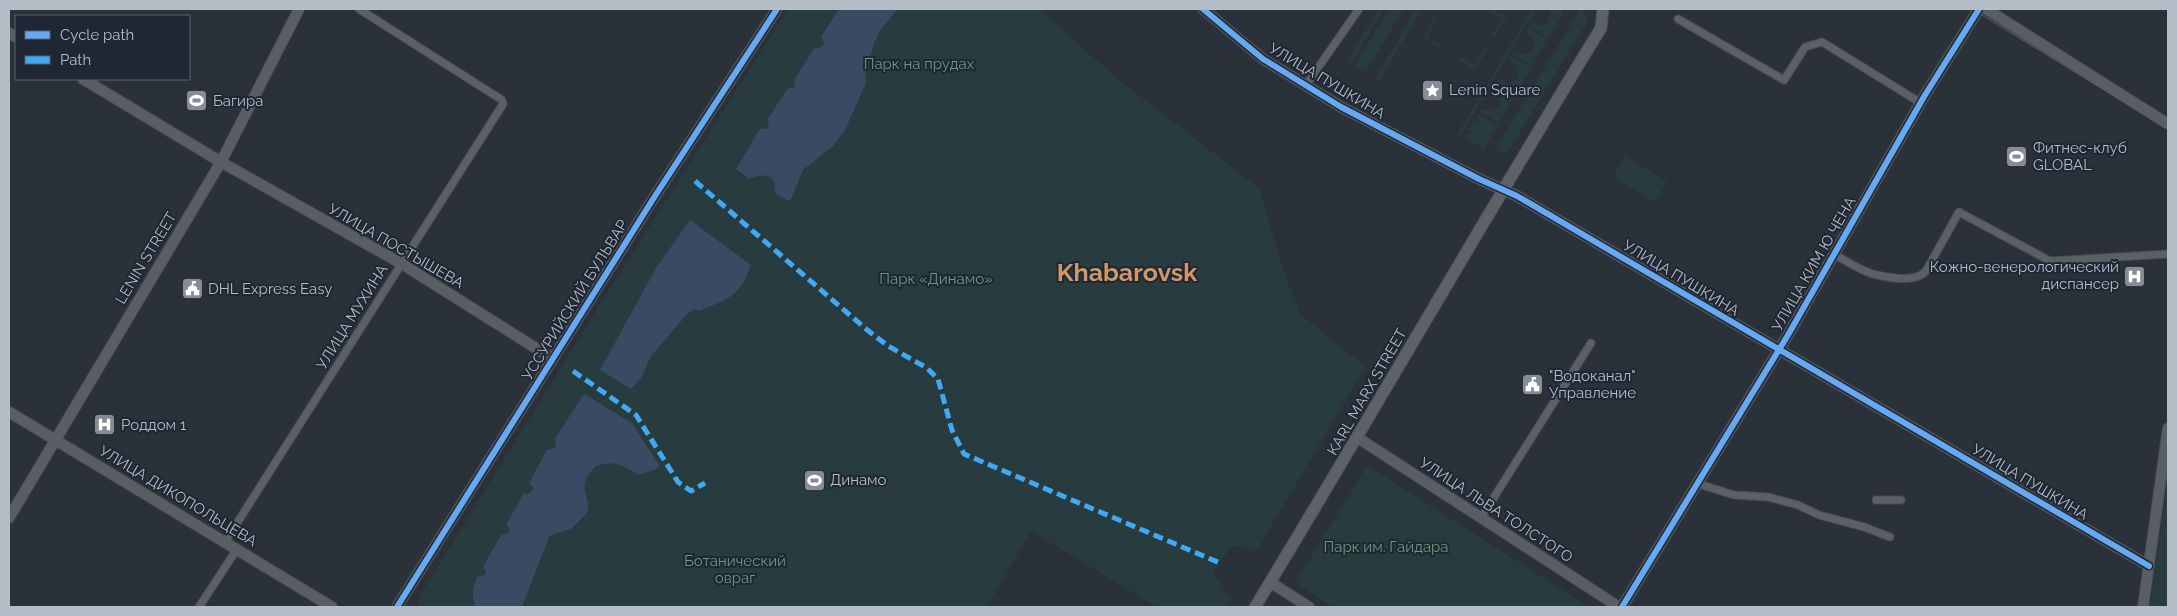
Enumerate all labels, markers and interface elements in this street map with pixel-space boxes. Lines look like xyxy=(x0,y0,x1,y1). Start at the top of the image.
legend xyxy=(15,15,190,80)
text: Cycle path xyxy=(60,26,134,44)
street label: УЛИЦА ПУШКИНА xyxy=(1266,39,1388,123)
text: Path xyxy=(60,51,91,69)
park label: Парк на прудах xyxy=(864,55,975,73)
place icon: Lenin Square xyxy=(1421,78,1445,102)
place label: Lenin Square xyxy=(1449,81,1540,99)
sports icon: Багира xyxy=(185,89,209,113)
place label: Багира xyxy=(213,92,263,110)
place label: Фитнес-клуб GLOBAL xyxy=(2033,139,2127,174)
sports icon: Фитнес-клуб GLOBAL xyxy=(2005,145,2029,169)
street label: УЛИЦА КИМ Ю ЧЕНА xyxy=(1768,193,1860,335)
street label: УЛИЦА ПОСТЫШЕВА xyxy=(325,200,467,292)
street label: LENIN STREET xyxy=(111,209,181,307)
street label: УССУРИЙСКИЙ БУЛЬВАР xyxy=(518,216,632,384)
street label: УЛИЦА ПУШКИНА xyxy=(1620,236,1742,320)
district label: Khabarovsk xyxy=(1057,257,1198,287)
place label: Кожно-венерологический диспансер xyxy=(1930,258,2119,293)
street label: УЛИЦА МУХИНА xyxy=(312,261,392,373)
hospital icon: Кожно-венерологический диспансер xyxy=(2123,264,2147,288)
park label: Парк «Динамо» xyxy=(879,270,993,288)
public building icon: DHL Express Easy xyxy=(180,277,204,301)
place label: DHL Express Easy xyxy=(208,280,333,298)
street label: KARL MARX STREET xyxy=(1323,325,1411,459)
place label: "Водоканал" Управление xyxy=(1549,367,1636,402)
public building icon: "Водоканал" Управление xyxy=(1521,373,1545,397)
hospital icon: Роддом 1 xyxy=(93,413,117,437)
place label: Роддом 1 xyxy=(121,416,187,434)
street label: УЛИЦА ПУШКИНА xyxy=(1969,440,2091,524)
street label: УЛИЦА ДИКОПОЛЬЦЕВА xyxy=(96,442,260,550)
street label: УЛИЦА ЛЬВА ТОЛСТОГО xyxy=(1416,454,1576,566)
sports icon: Динамо xyxy=(802,468,826,492)
place label: Динамо xyxy=(830,471,887,489)
park label: Парк им. Гайдара xyxy=(1324,538,1448,556)
park label: Ботанический овраг xyxy=(684,552,786,587)

